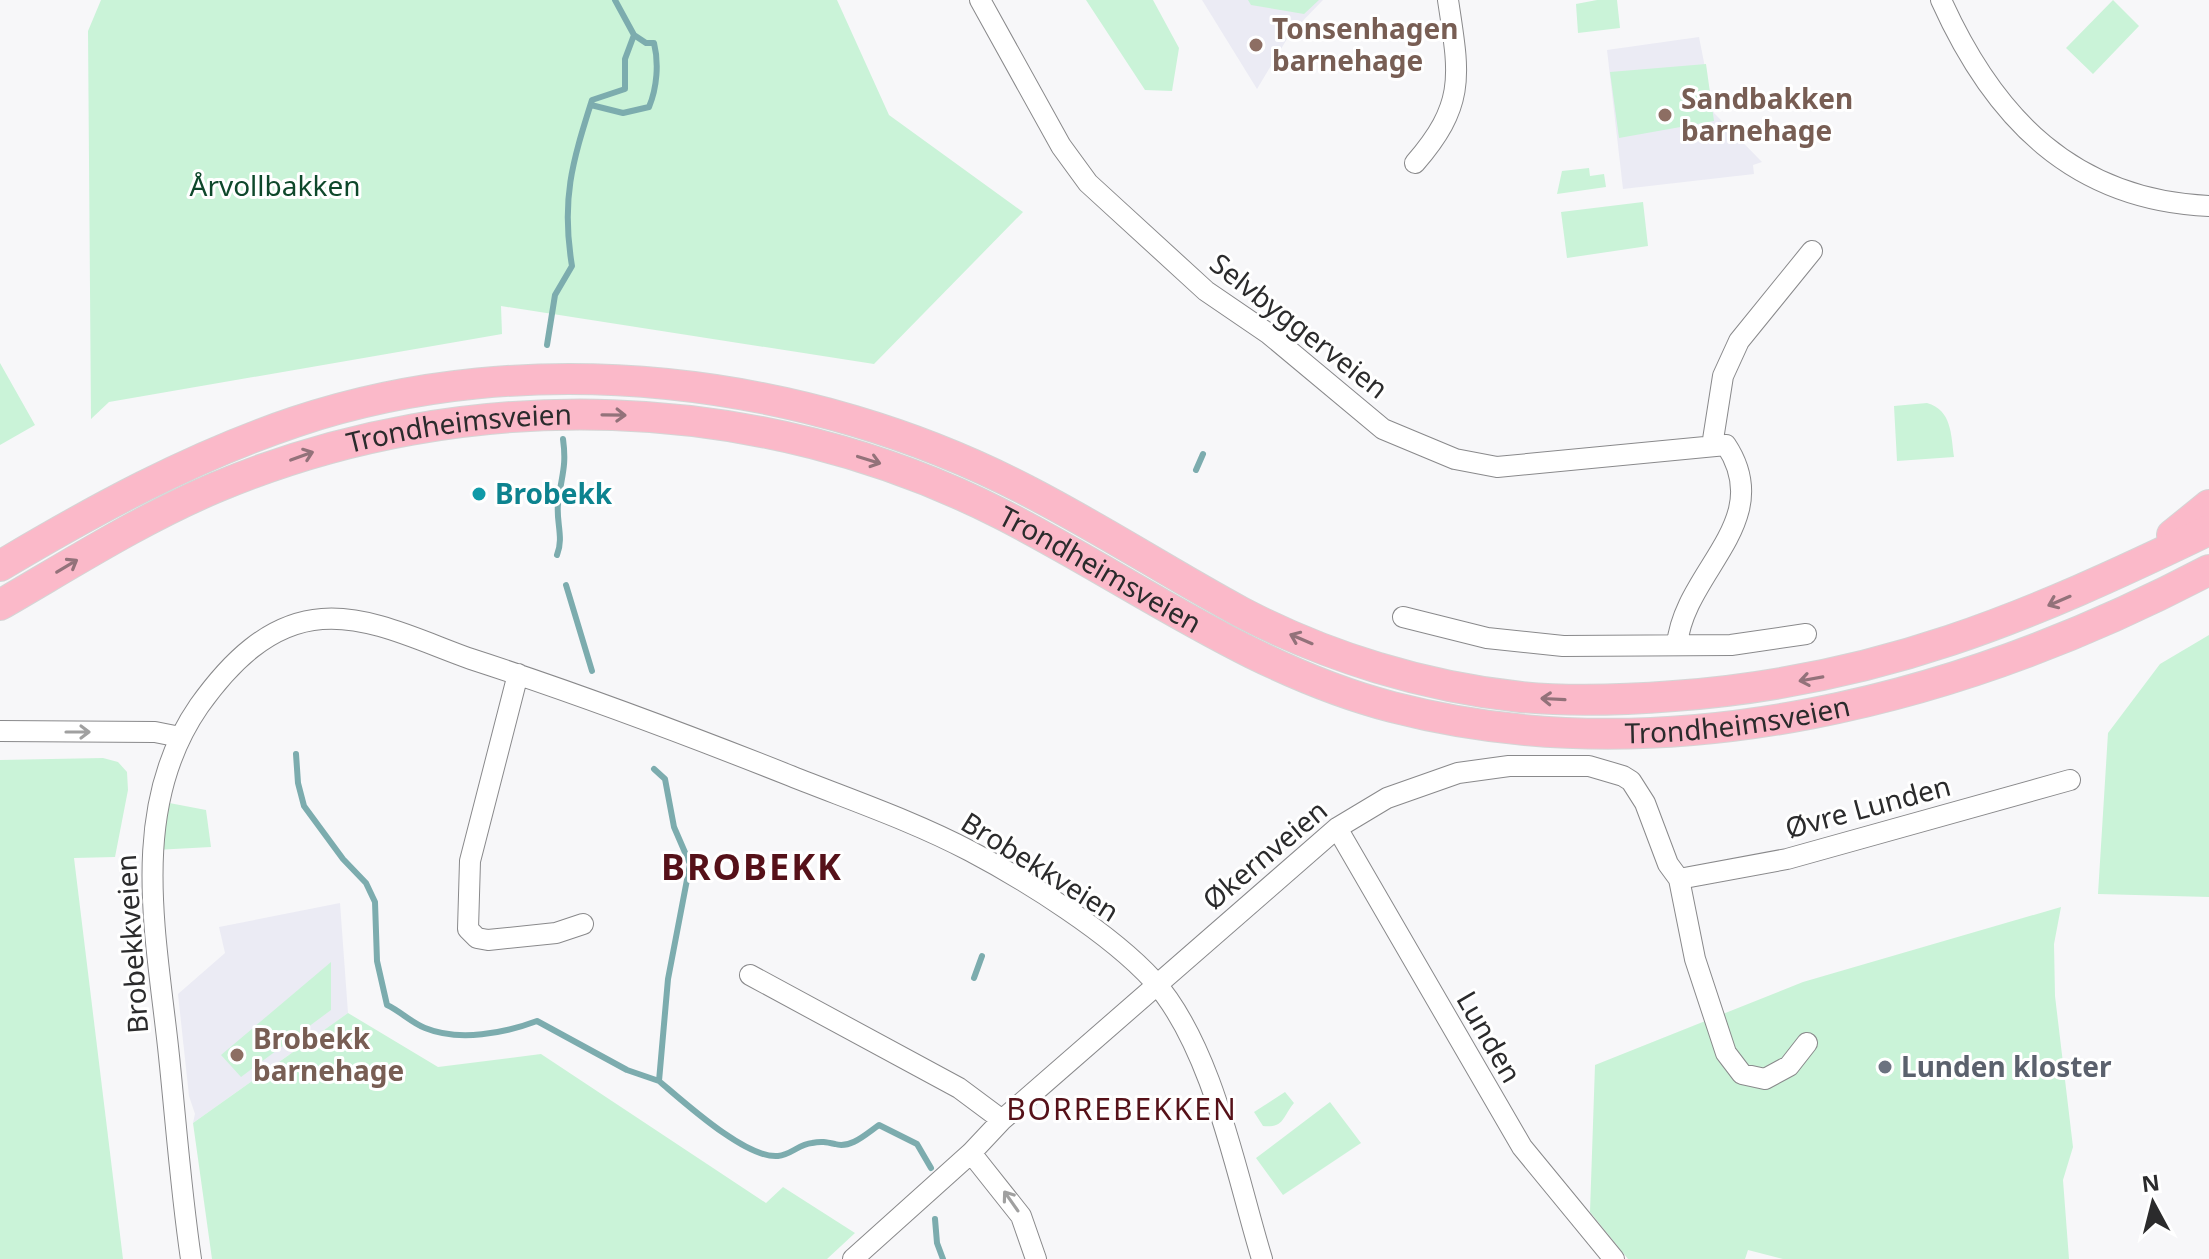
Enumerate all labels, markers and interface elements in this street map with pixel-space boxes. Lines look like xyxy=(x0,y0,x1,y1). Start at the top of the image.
place label: Tonsenhagen barnehage xyxy=(1272,9,1458,79)
marker: Tonsenhagen barnehage xyxy=(1247,36,1265,54)
place label: Sandbakken barnehage xyxy=(1681,79,1853,149)
marker: Sandbakken barnehage xyxy=(1656,106,1674,124)
park label: Årvollbakken xyxy=(190,166,361,204)
street label: Selvbyggerveien xyxy=(1203,244,1396,407)
street label: Trondheimsveien xyxy=(342,395,572,461)
one-way arrow xyxy=(600,407,627,422)
one-way arrow xyxy=(289,448,314,462)
one-way arrow xyxy=(857,453,882,468)
place label: Brobekk xyxy=(495,474,613,512)
marker: Brobekk xyxy=(470,485,488,503)
street label: Trondheimsveien xyxy=(993,496,1209,641)
one-way arrow xyxy=(55,558,78,574)
one-way arrow xyxy=(2047,595,2072,610)
one-way arrow xyxy=(1289,631,1314,646)
one-way arrow xyxy=(1799,673,1825,688)
street label: Trondheimsveien xyxy=(1624,686,1853,752)
one-way arrow xyxy=(1540,691,1567,706)
one-way arrow xyxy=(64,724,91,740)
street label: Øvre Lunden xyxy=(1781,766,1955,846)
street label: Økernveien xyxy=(1194,791,1335,918)
street label: Brobekkveien xyxy=(954,803,1127,930)
district label: BROBEKK xyxy=(661,842,843,891)
street label: Brobekkveien xyxy=(106,853,156,1035)
street label: Lunden xyxy=(1449,984,1531,1089)
place label: Brobekk barnehage xyxy=(253,1019,404,1089)
marker: Brobekk barnehage xyxy=(228,1046,246,1064)
place label: Lunden kloster xyxy=(1901,1047,2112,1085)
marker: Lunden kloster xyxy=(1876,1058,1894,1076)
district label: BORREBEKKEN xyxy=(1006,1088,1238,1129)
north arrow xyxy=(2113,1163,2193,1243)
text: N xyxy=(2140,1166,2161,1198)
one-way arrow xyxy=(1003,1191,1019,1213)

